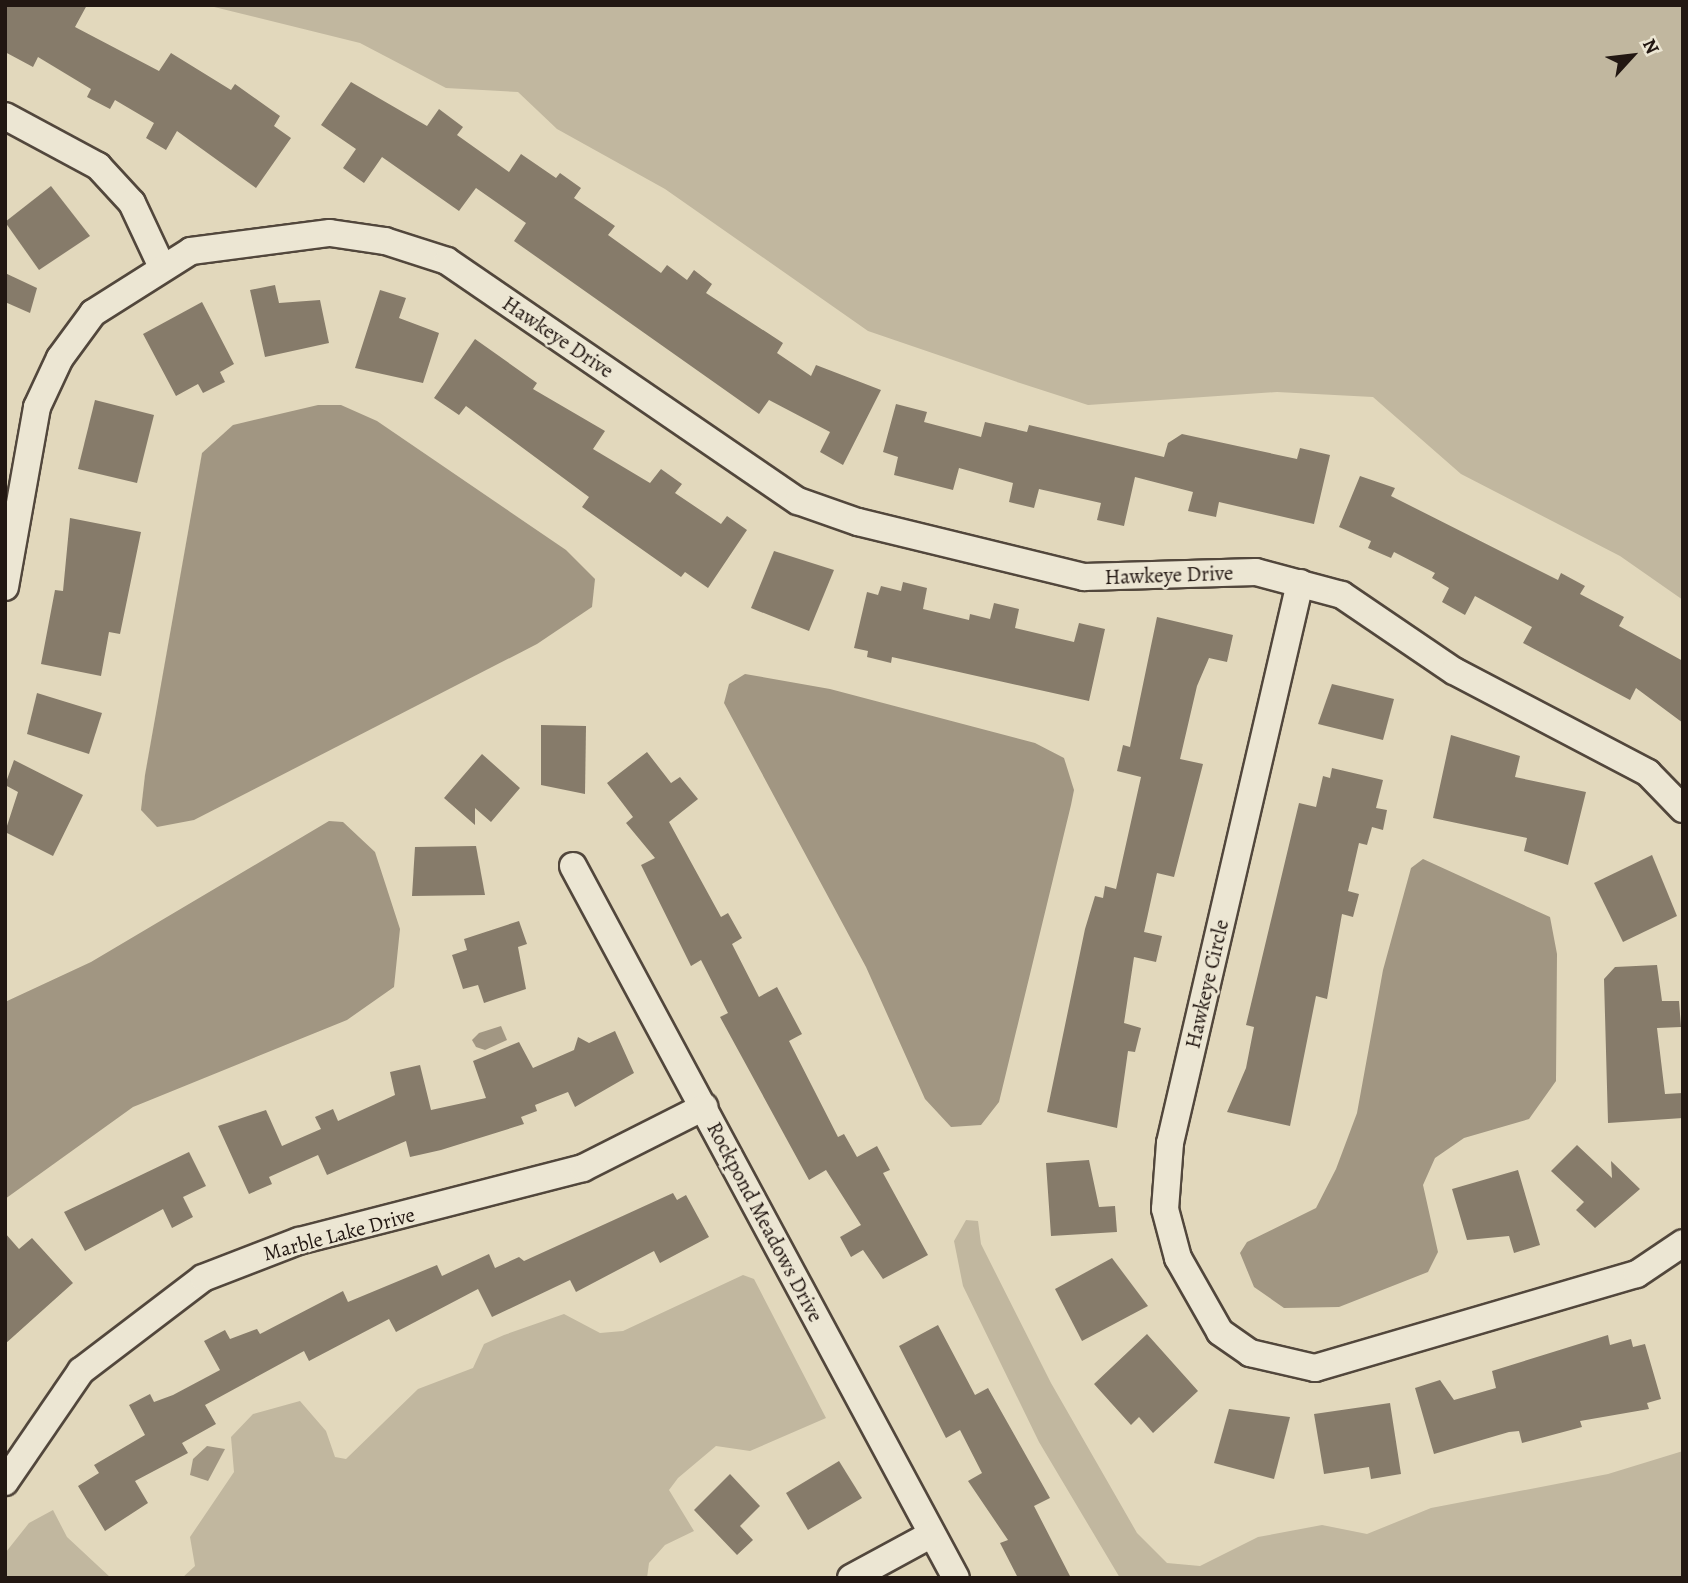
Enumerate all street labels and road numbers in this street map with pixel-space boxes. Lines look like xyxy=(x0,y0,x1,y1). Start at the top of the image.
street label: Hawkeye Drive xyxy=(498,291,618,383)
street label: Hawkeye Drive xyxy=(1104,560,1234,590)
street label: Hawkeye Circle xyxy=(1180,917,1234,1051)
street label: Rockpond Meadows Drive xyxy=(702,1118,828,1326)
street label: Marble Lake Drive xyxy=(260,1202,418,1266)

